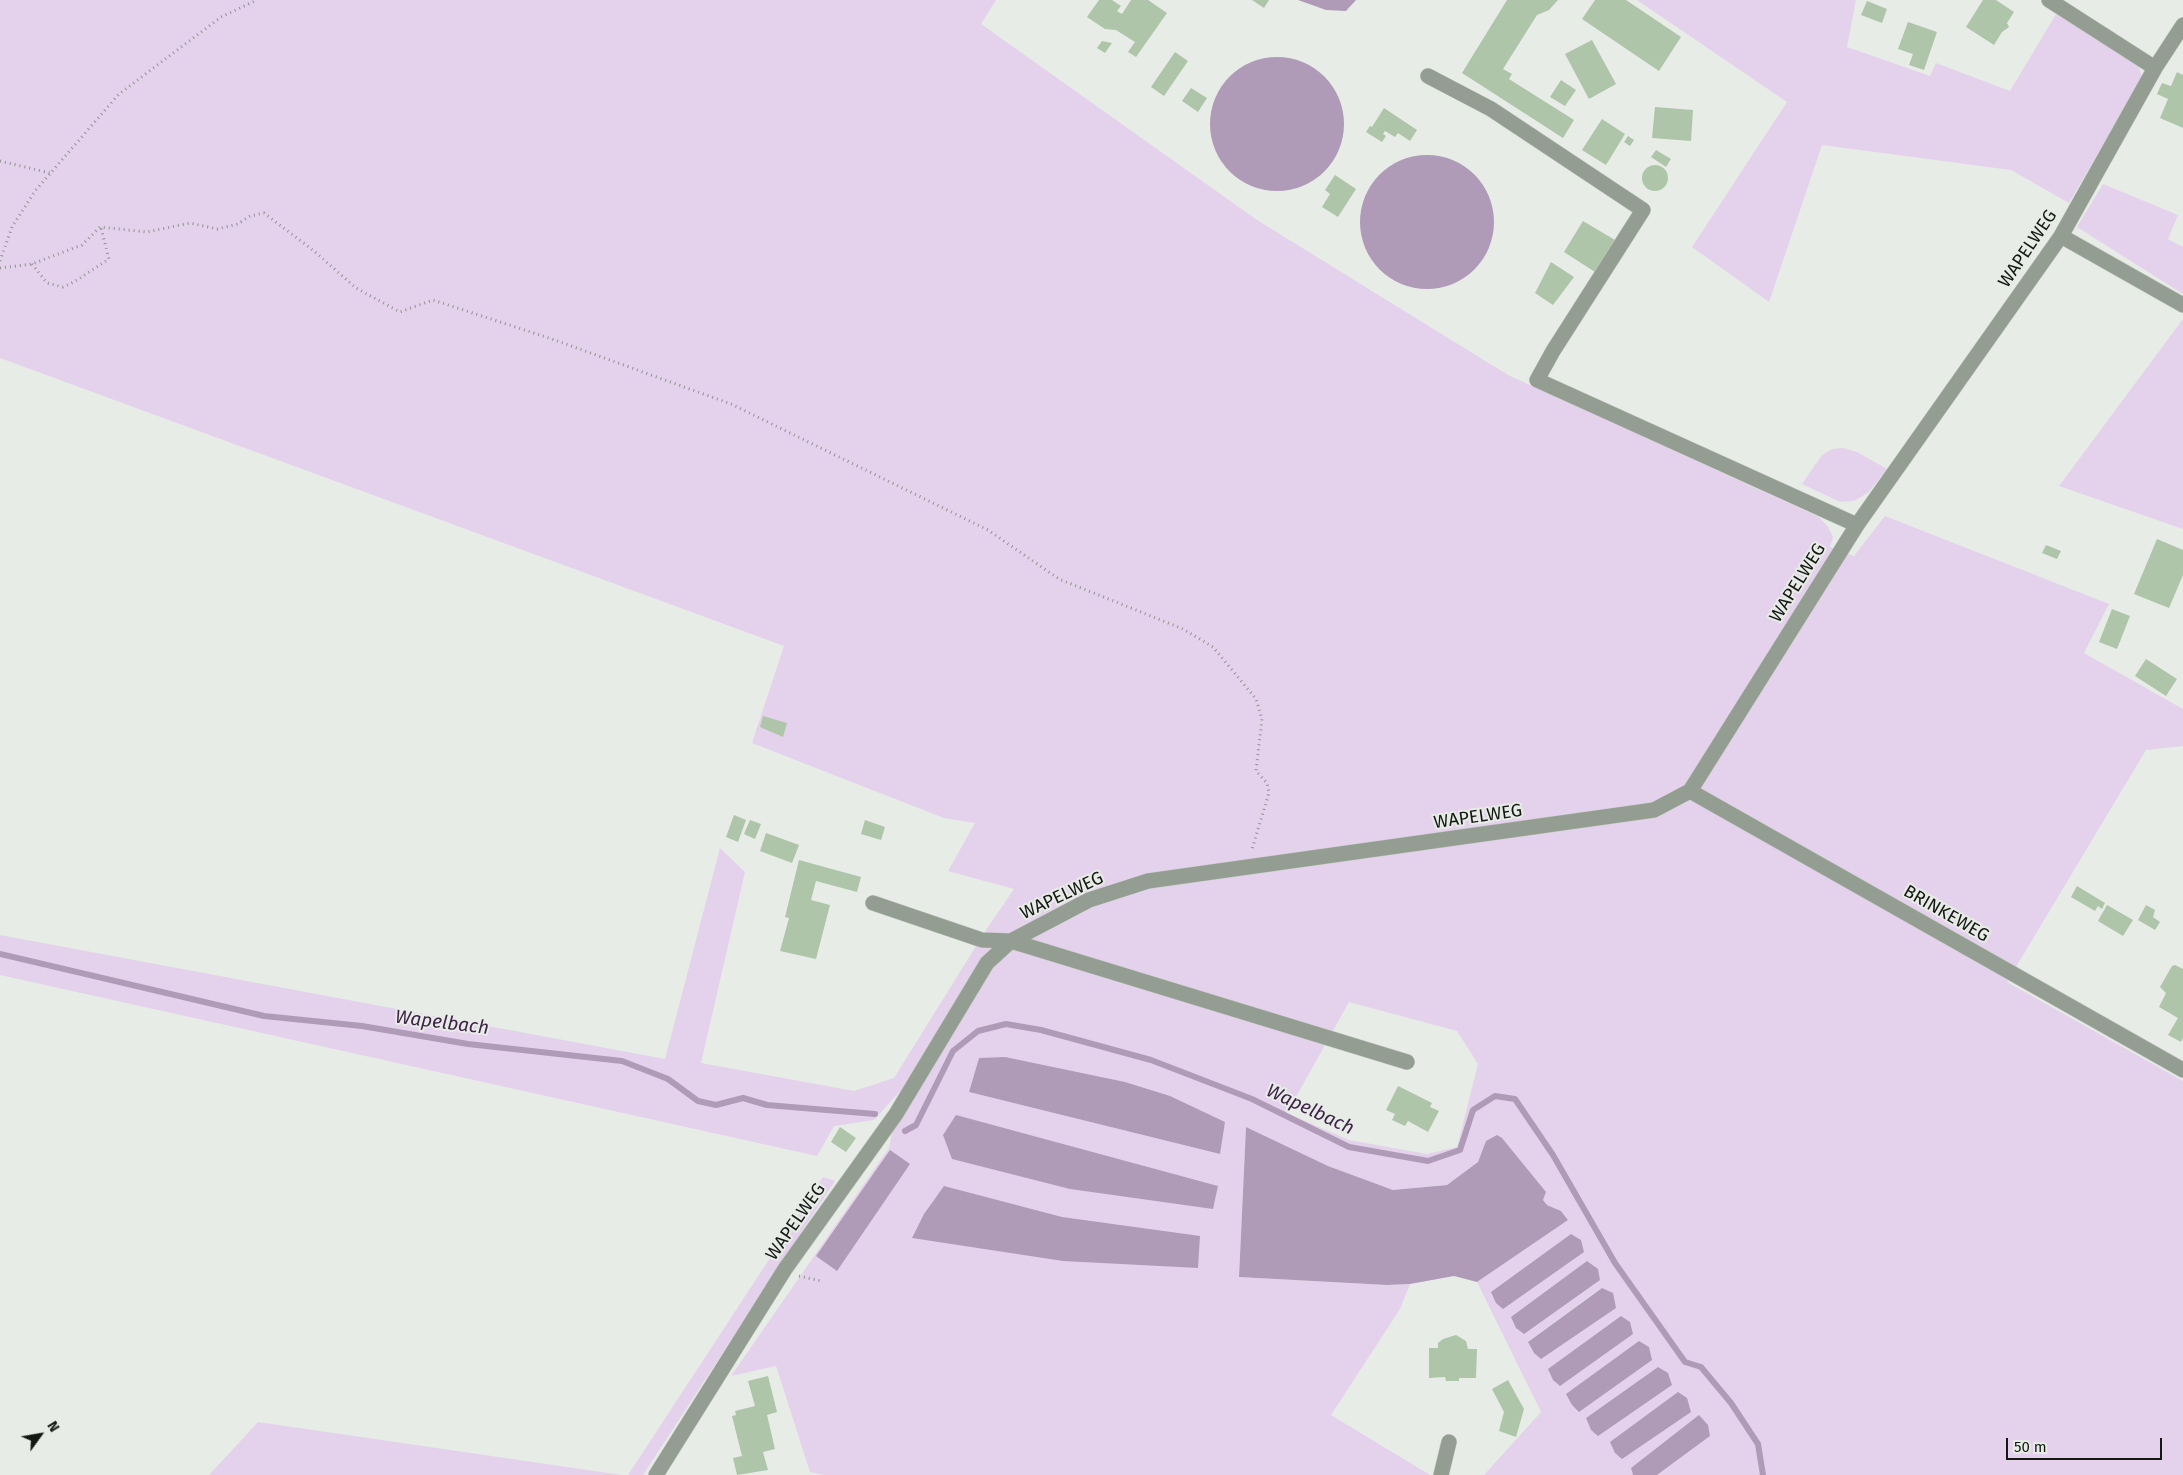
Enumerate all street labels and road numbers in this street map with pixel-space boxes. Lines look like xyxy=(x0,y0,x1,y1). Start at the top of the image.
street label: WAPELWEG xyxy=(1994,206,2062,292)
street label: WAPELWEG xyxy=(1765,539,1831,627)
street label: WAPELWEG xyxy=(1432,800,1524,834)
street label: WAPELWEG xyxy=(1017,867,1107,925)
street label: BRINKEWEG xyxy=(1899,881,1993,947)
street label: WAPELWEG xyxy=(762,1179,830,1265)

